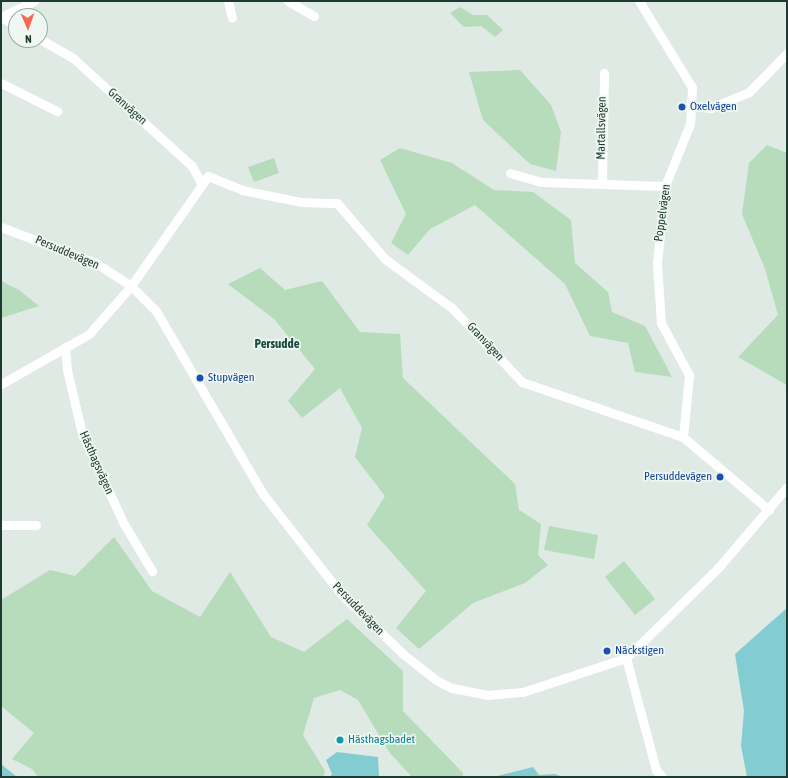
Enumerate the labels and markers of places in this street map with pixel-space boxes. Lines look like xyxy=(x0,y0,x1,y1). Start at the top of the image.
place label: Oxelvägen xyxy=(690,100,737,114)
marker: Oxelvägen xyxy=(677,102,687,112)
place label: Stupvägen xyxy=(208,371,254,385)
marker: Stupvägen xyxy=(195,373,205,383)
place label: Persuddevägen xyxy=(644,470,712,484)
marker: Persuddevägen xyxy=(715,472,725,482)
place label: Näckstigen xyxy=(615,644,664,658)
marker: Näckstigen xyxy=(602,646,612,656)
place label: Hästhagsbadet xyxy=(348,733,415,747)
marker: Hästhagsbadet xyxy=(335,735,345,745)

